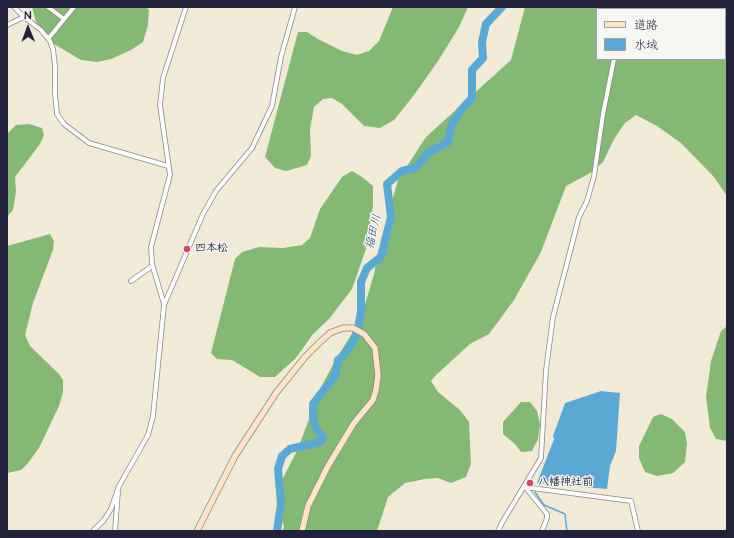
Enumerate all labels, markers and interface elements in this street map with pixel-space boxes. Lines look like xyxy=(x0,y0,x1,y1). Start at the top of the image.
north arrow xyxy=(8,8,48,48)
text: N xyxy=(24,8,31,23)
legend xyxy=(596,8,726,60)
text: 道路 xyxy=(634,17,658,34)
text: 水域 xyxy=(634,37,658,54)
water label: 福田川 xyxy=(363,213,385,251)
place label: 四本松 xyxy=(195,242,228,256)
marker: 四本松 xyxy=(182,244,192,254)
place label: 八幡神社前 xyxy=(538,476,593,490)
marker: 八幡神社前 xyxy=(525,478,535,488)

